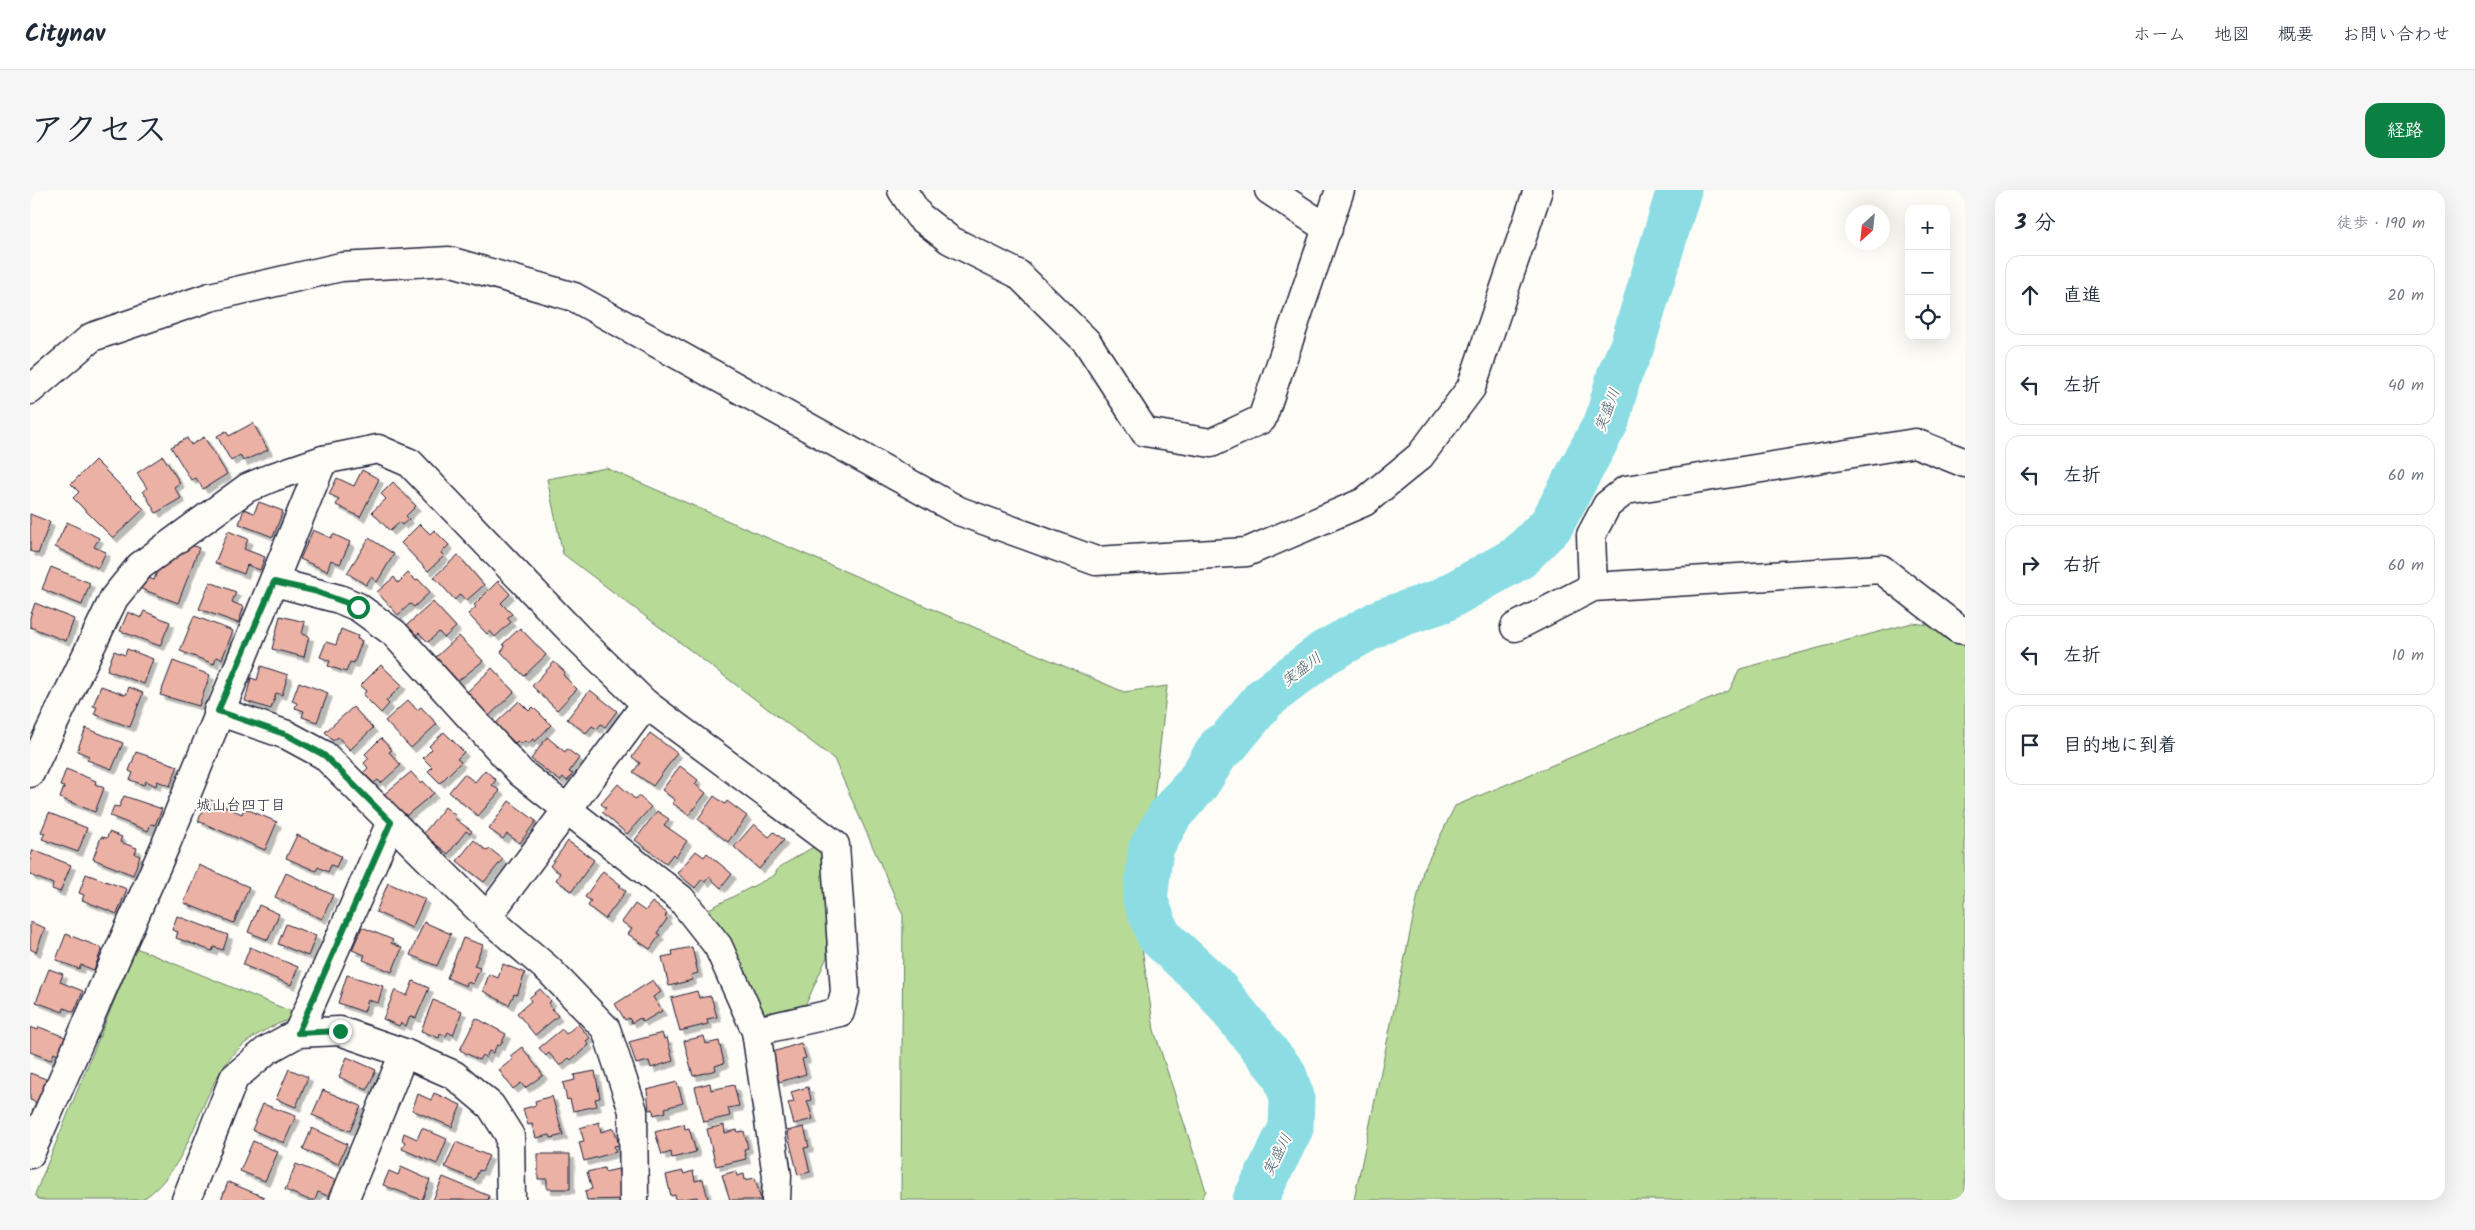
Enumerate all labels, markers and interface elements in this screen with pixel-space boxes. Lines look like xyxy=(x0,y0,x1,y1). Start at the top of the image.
text: Citynav xyxy=(25,15,105,54)
text: ホーム xyxy=(2133,21,2186,50)
text: 地図 xyxy=(2214,21,2250,50)
text: 概要 xyxy=(2278,21,2314,50)
text: お問い合わせ xyxy=(2342,21,2450,50)
button: 経路 xyxy=(2365,103,2445,158)
text: アクセス xyxy=(30,104,168,160)
north arrow xyxy=(1845,205,1890,250)
map controls xyxy=(1905,205,1950,340)
button: + xyxy=(1905,205,1950,250)
text: 3 分 xyxy=(2015,207,2056,240)
text: 徒歩 · 190 m xyxy=(2336,211,2425,236)
button: − xyxy=(1905,250,1950,295)
icon: ahead xyxy=(2016,281,2044,309)
text: 直進 xyxy=(2063,281,2101,311)
text: 20 m xyxy=(2388,283,2424,308)
button: locate xyxy=(1905,295,1950,340)
icon: left xyxy=(2016,371,2044,399)
text: 左折 xyxy=(2063,371,2101,401)
text: 40 m xyxy=(2388,373,2424,398)
water label: 実盛川 xyxy=(1589,385,1627,435)
icon: left xyxy=(2016,461,2044,489)
text: 左折 xyxy=(2063,461,2101,491)
text: 60 m xyxy=(2388,463,2424,488)
icon: right xyxy=(2016,551,2044,579)
text: 右折 xyxy=(2063,551,2101,581)
text: 60 m xyxy=(2388,553,2424,578)
route start xyxy=(347,596,370,619)
icon: left xyxy=(2016,641,2044,669)
text: 左折 xyxy=(2063,641,2101,671)
text: 10 m xyxy=(2392,643,2424,668)
water label: 実盛川 xyxy=(1277,647,1327,693)
icon: arrive xyxy=(2016,731,2044,759)
text: 目的地に到着 xyxy=(2063,731,2177,761)
district label: 城山台四丁目 xyxy=(196,794,286,818)
route end xyxy=(329,1020,352,1043)
water label: 実盛川 xyxy=(1257,1129,1299,1181)

